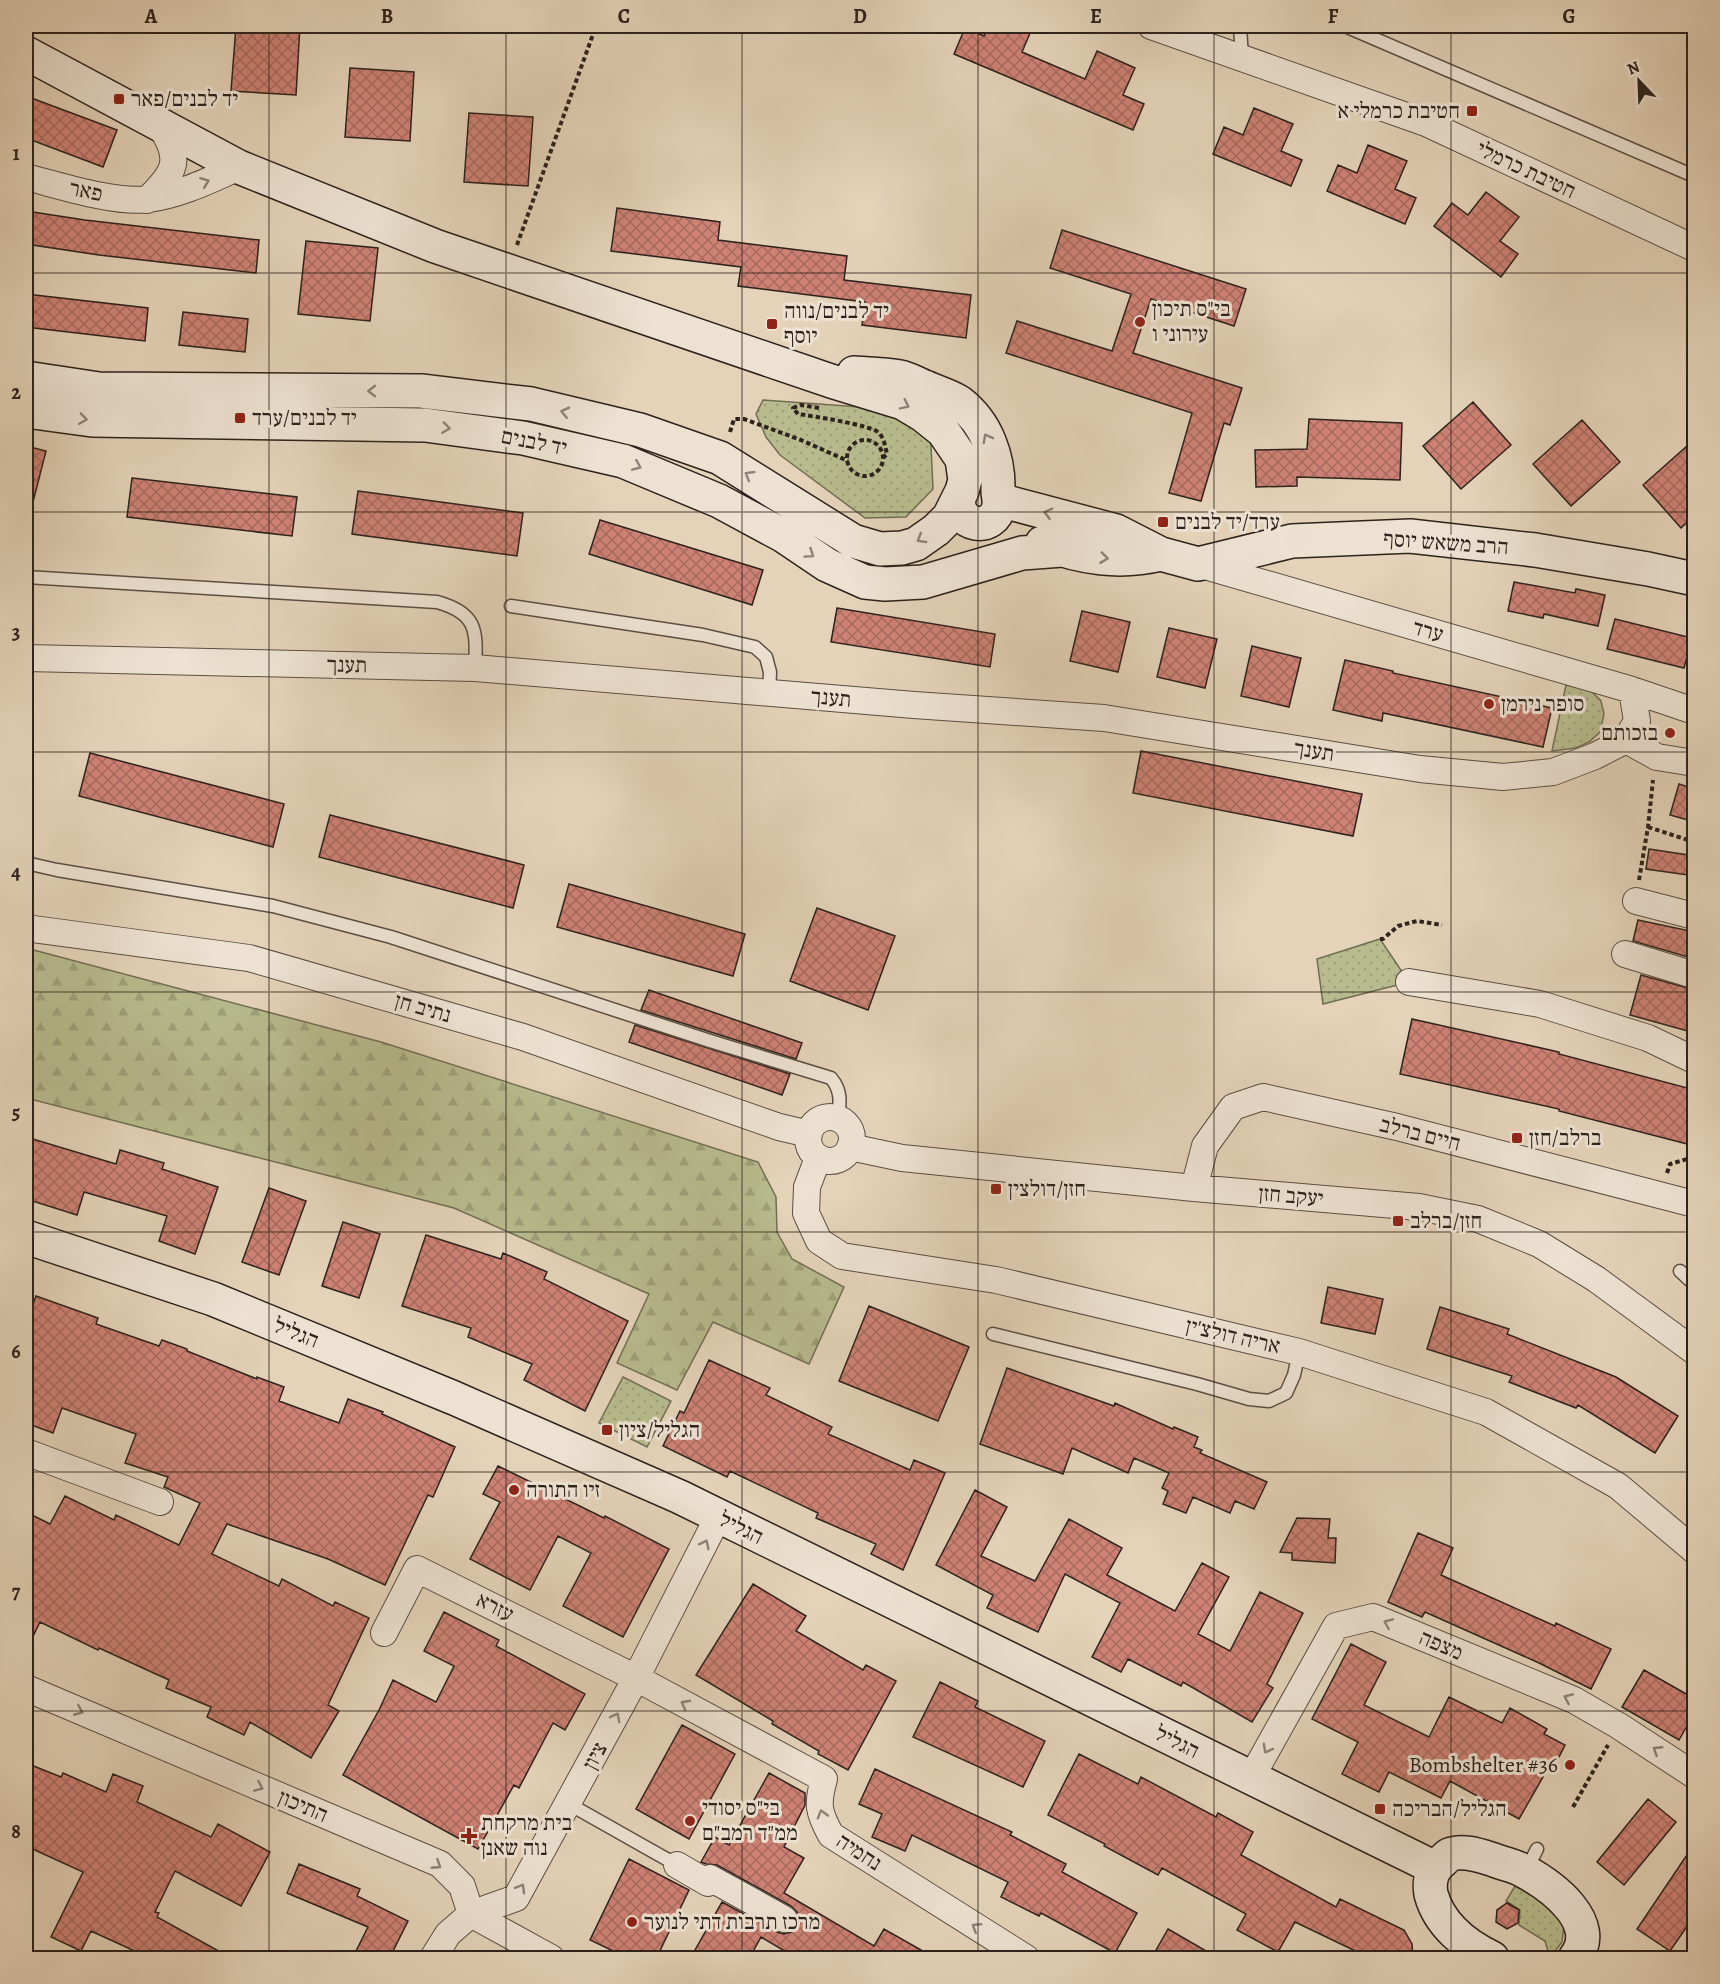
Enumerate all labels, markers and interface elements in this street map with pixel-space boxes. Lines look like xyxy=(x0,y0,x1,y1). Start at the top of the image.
text: A xyxy=(144,3,158,30)
text: B xyxy=(381,3,393,30)
text: C xyxy=(618,3,630,30)
text: D xyxy=(853,3,867,30)
text: E xyxy=(1090,3,1102,30)
text: F xyxy=(1328,3,1339,30)
text: G xyxy=(1562,3,1576,30)
north arrow xyxy=(1609,51,1669,111)
text: N xyxy=(1624,56,1644,81)
place label: יד לבנים/פאר xyxy=(131,84,238,114)
marker: יד לבנים/פאר xyxy=(112,92,126,106)
place label: חטיבת כרמלי א xyxy=(1337,96,1460,126)
marker: חטיבת כרמלי א xyxy=(1465,104,1479,118)
street label: חטיבת כרמלי xyxy=(1471,134,1581,206)
text: 1 xyxy=(12,140,20,167)
street label: פאר xyxy=(67,173,105,209)
one-way arrow xyxy=(199,177,210,189)
place label: בי"ס תיכון עירוני ו xyxy=(1152,294,1231,349)
place label: יד לבנים/נווה יוסף xyxy=(784,296,889,351)
marker: בי"ס תיכון עירוני ו xyxy=(1133,315,1147,329)
marker: יד לבנים/נווה יוסף xyxy=(765,317,779,331)
text: 2 xyxy=(11,379,21,406)
one-way arrow xyxy=(367,385,376,397)
one-way arrow xyxy=(899,398,910,410)
place label: יד לבנים/ערד xyxy=(252,403,357,433)
one-way arrow xyxy=(560,406,570,419)
marker: יד לבנים/ערד xyxy=(233,411,247,425)
one-way arrow xyxy=(79,412,88,425)
one-way arrow xyxy=(442,421,451,433)
street label: יד לבנים xyxy=(498,421,570,463)
one-way arrow xyxy=(983,434,994,445)
one-way arrow xyxy=(630,459,641,471)
one-way arrow xyxy=(745,471,755,483)
place label: ערד/יד לבנים xyxy=(1175,507,1280,537)
one-way arrow xyxy=(1043,508,1053,520)
marker: ערד/יד לבנים xyxy=(1156,515,1170,529)
street label: הרב משאש יוסף xyxy=(1382,524,1510,562)
one-way arrow xyxy=(917,532,927,544)
one-way arrow xyxy=(804,547,815,558)
one-way arrow xyxy=(1100,551,1109,564)
street label: ערד xyxy=(1409,612,1447,650)
text: 3 xyxy=(12,619,20,646)
street label: תענך xyxy=(326,650,368,680)
street label: תענך xyxy=(809,681,853,715)
place label: סופר נירמן xyxy=(1501,689,1584,719)
marker: סופר נירמן xyxy=(1482,697,1496,711)
place label: בזכותם xyxy=(1601,718,1658,748)
marker: בזכותם xyxy=(1663,726,1677,740)
street label: תענך xyxy=(1292,733,1336,769)
text: 4 xyxy=(11,859,21,886)
street label: נתיב חן xyxy=(391,986,455,1030)
text: 5 xyxy=(12,1099,20,1126)
street label: חיים ברלב xyxy=(1376,1109,1464,1159)
place label: ברלב/חזן xyxy=(1529,1123,1601,1153)
marker: ברלב/חזן xyxy=(1510,1131,1524,1145)
place label: חזן/דולצין xyxy=(1008,1174,1086,1204)
street label: יעקב חזן xyxy=(1257,1178,1325,1214)
marker: חזן/דולצין xyxy=(989,1182,1003,1196)
place label: חזן/ברלב xyxy=(1410,1206,1482,1236)
marker: חזן/ברלב xyxy=(1391,1214,1405,1228)
street label: הגליל xyxy=(269,1310,323,1356)
street label: אריה דולצ'ין xyxy=(1183,1311,1283,1361)
text: 6 xyxy=(11,1338,21,1365)
place label: הגליל/ציון xyxy=(619,1415,700,1445)
marker: הגליל/ציון xyxy=(600,1423,614,1437)
place label: זיו התורה xyxy=(526,1475,600,1505)
marker: זיו התורה xyxy=(507,1483,521,1497)
street label: הגליל xyxy=(714,1504,768,1552)
one-way arrow xyxy=(697,1539,709,1550)
text: 7 xyxy=(12,1578,21,1605)
street label: עזרא xyxy=(471,1585,519,1629)
one-way arrow xyxy=(1383,1618,1394,1630)
street label: מצפה xyxy=(1414,1622,1468,1668)
one-way arrow xyxy=(1563,1693,1574,1705)
one-way arrow xyxy=(680,1700,691,1711)
one-way arrow xyxy=(73,1704,84,1716)
one-way arrow xyxy=(609,1713,620,1723)
street label: הגליל xyxy=(1150,1718,1204,1766)
street label: ציון xyxy=(575,1737,615,1775)
one-way arrow xyxy=(1263,1743,1274,1753)
one-way arrow xyxy=(1653,1746,1663,1758)
place label: Bombshelter #36 xyxy=(1409,1750,1558,1780)
marker: Bombshelter #36 xyxy=(1563,1758,1577,1772)
one-way arrow xyxy=(253,1780,264,1792)
street label: התיכון xyxy=(273,1782,333,1830)
place label: בי"ס יסודי ממ"ד רמב"ם xyxy=(702,1793,798,1848)
place label: הגליל/הבריכה xyxy=(1392,1794,1507,1824)
marker: הגליל/הבריכה xyxy=(1373,1802,1387,1816)
place label: בית מרקחת נוה שאנן xyxy=(481,1808,572,1863)
one-way arrow xyxy=(817,1809,829,1820)
marker: בי"ס יסודי ממ"ד רמב"ם xyxy=(683,1814,697,1828)
text: 8 xyxy=(11,1818,21,1845)
street label: נחמיה xyxy=(830,1826,888,1878)
marker: בית מרקחת נוה שאנן xyxy=(462,1829,476,1843)
one-way arrow xyxy=(431,1857,442,1868)
one-way arrow xyxy=(514,1884,525,1894)
place label: מרכז תרבות דתי לנוער xyxy=(644,1907,820,1937)
marker: מרכז תרבות דתי לנוער xyxy=(625,1915,639,1929)
one-way arrow xyxy=(972,1923,982,1935)

